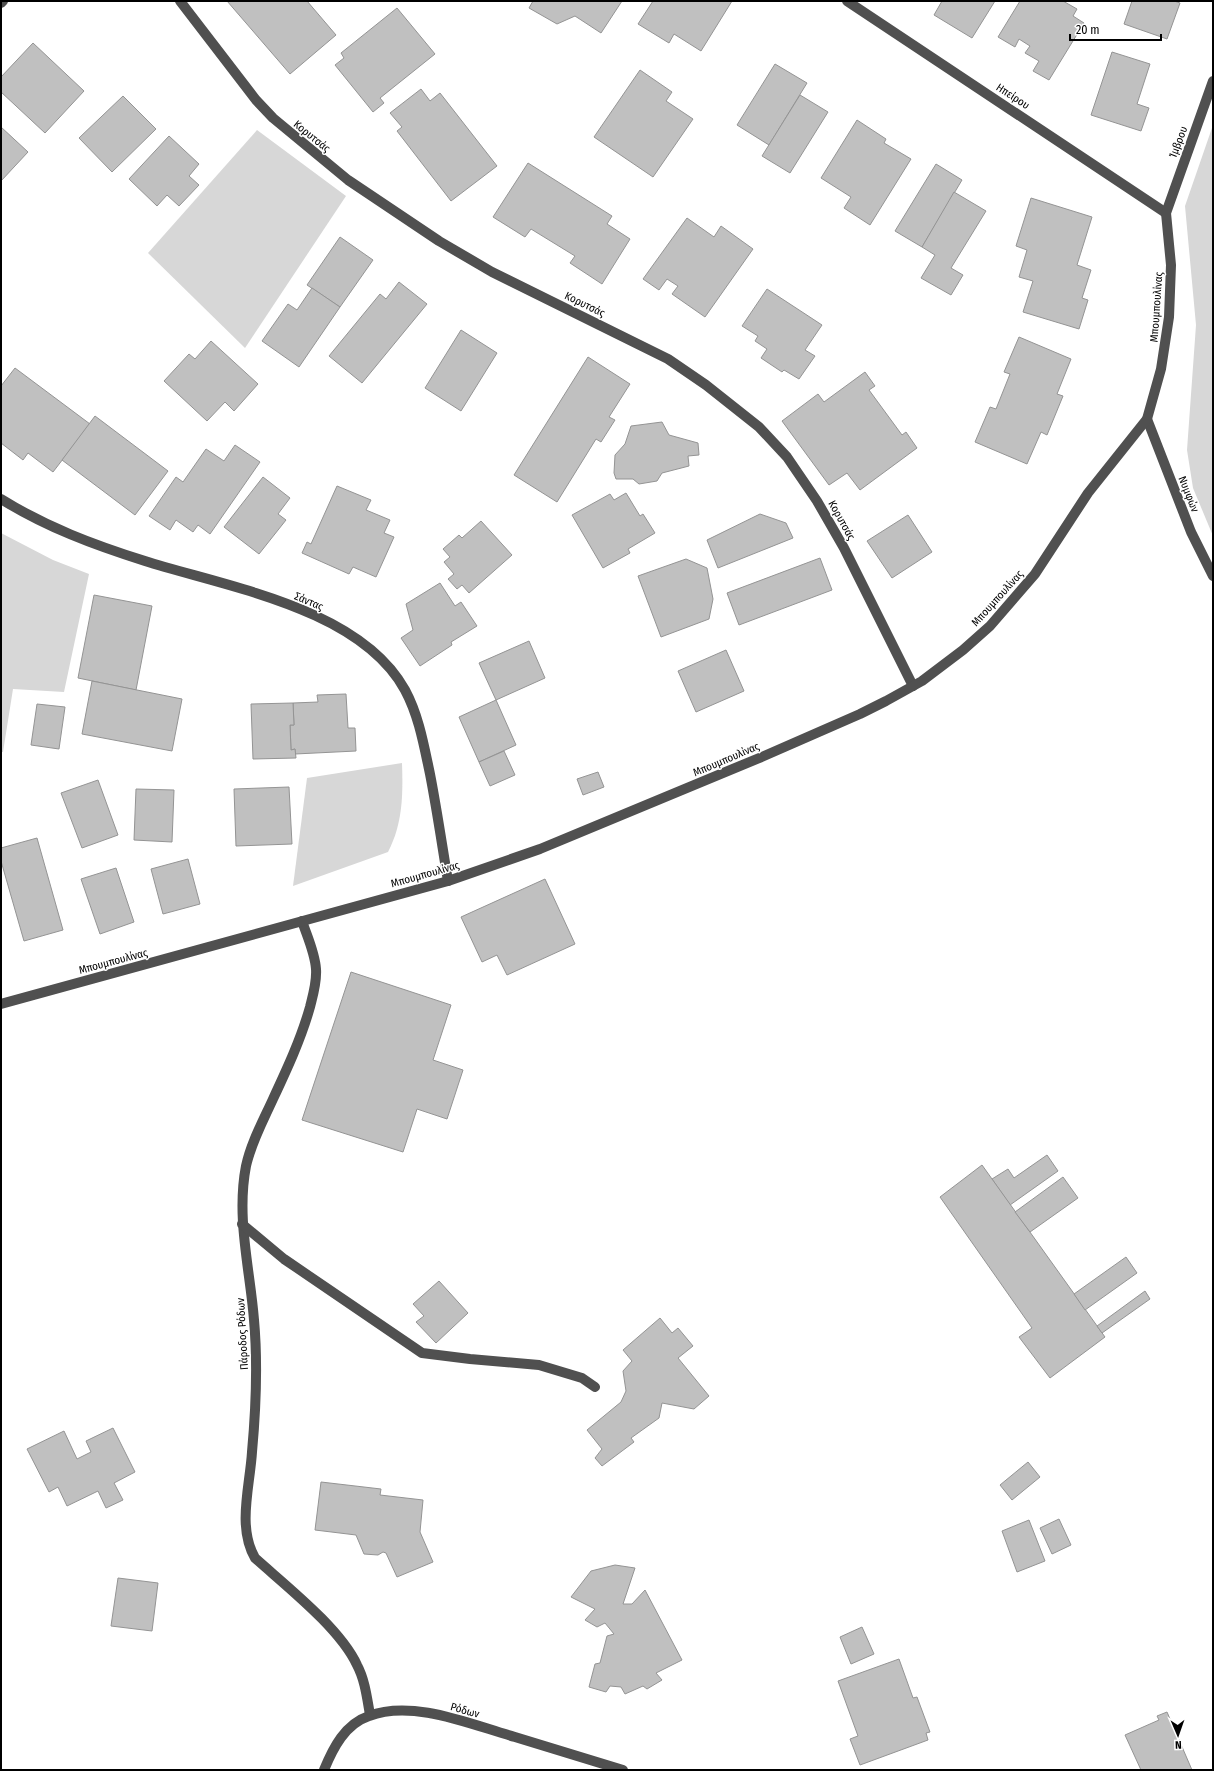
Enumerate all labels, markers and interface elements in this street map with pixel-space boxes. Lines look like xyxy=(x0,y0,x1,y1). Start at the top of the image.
scale bar xyxy=(1070,16,1161,42)
text: 20 m xyxy=(1076,23,1100,37)
street label: Ηπείρου xyxy=(994,81,1032,112)
street label: Κορυτσάς xyxy=(291,118,333,155)
street label: Ίμβρου xyxy=(1166,124,1190,160)
street label: Μπουμπουλίνας xyxy=(1148,271,1165,343)
street label: Κορυτσάς xyxy=(563,289,607,320)
street label: Νυμφών xyxy=(1175,474,1202,514)
street label: Κορυτσάς xyxy=(825,498,858,543)
street label: Μπουμπουλίνας xyxy=(969,567,1026,629)
street label: Σάντας xyxy=(292,590,326,613)
street label: Μπουμπουλίνας xyxy=(691,740,762,779)
street label: Μπουμπουλίνας xyxy=(389,858,461,890)
street label: Μπουμπουλίνας xyxy=(77,946,149,977)
street label: Πάροδος Ρόδων xyxy=(234,1297,251,1370)
street label: Ρόδων xyxy=(449,1700,481,1721)
north arrow xyxy=(1158,1715,1198,1755)
text: N xyxy=(1175,1738,1182,1751)

